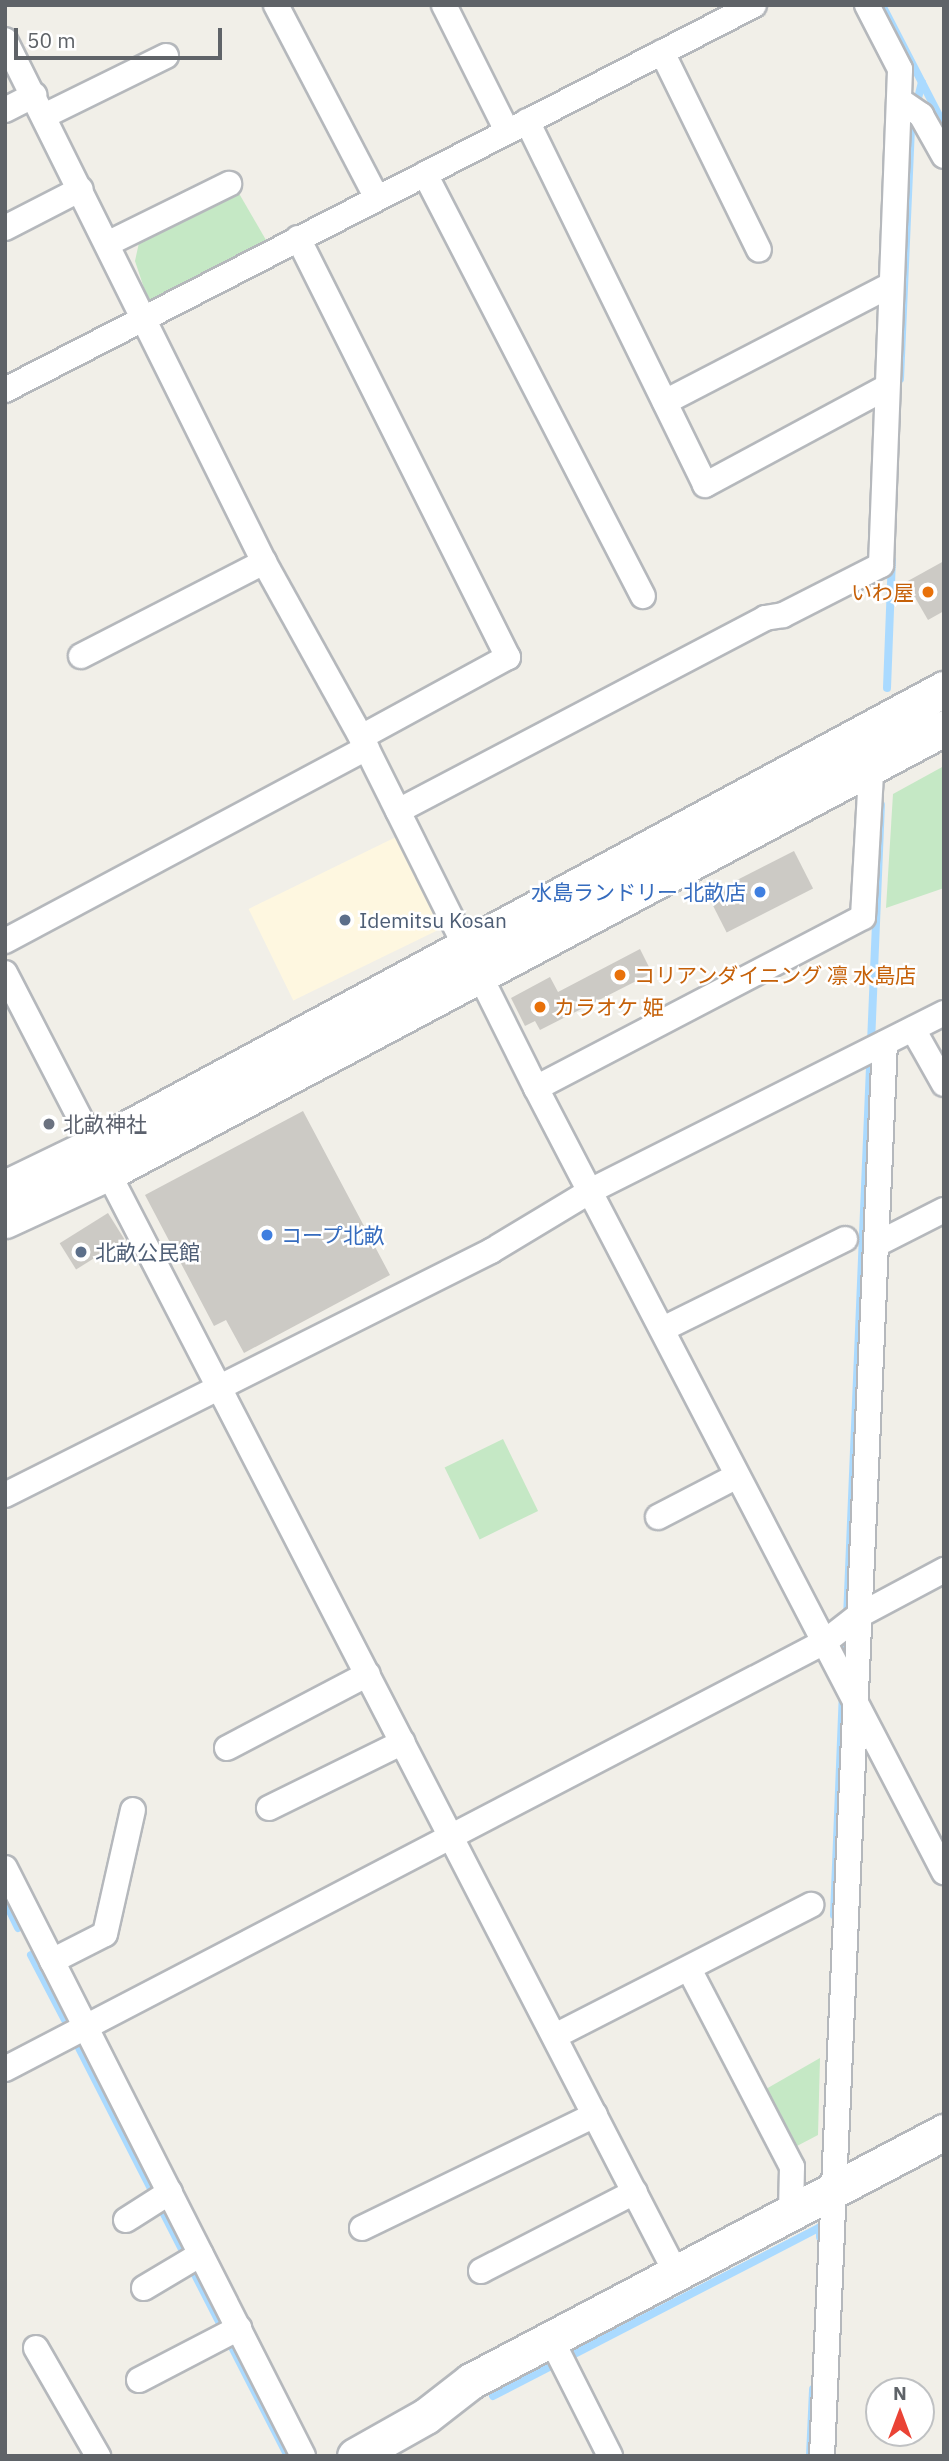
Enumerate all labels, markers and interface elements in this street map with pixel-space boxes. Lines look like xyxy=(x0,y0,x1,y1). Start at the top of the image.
scale bar xyxy=(18,14,226,58)
text: 50 m xyxy=(27,26,76,54)
place label: いわ屋 xyxy=(851,579,914,605)
marker: いわ屋 xyxy=(920,584,936,600)
place label: 水島ランドリー 北畝店 xyxy=(531,879,746,905)
marker: 水島ランドリー 北畝店 xyxy=(752,884,768,900)
place label: Idemitsu Kosan xyxy=(359,907,507,933)
marker: Idemitsu Kosan xyxy=(337,912,353,928)
place label: コリアンダイニング 凛 水島店 xyxy=(634,962,917,988)
marker: コリアンダイニング 凛 水島店 xyxy=(612,967,628,983)
place label: カラオケ 姫 xyxy=(554,994,664,1020)
marker: カラオケ 姫 xyxy=(532,999,548,1015)
place label: 北畝神社 xyxy=(63,1111,147,1137)
marker: 北畝神社 xyxy=(41,1116,57,1132)
place label: コープ北畝 xyxy=(281,1222,386,1248)
marker: コープ北畝 xyxy=(259,1227,275,1243)
place label: 北畝公民館 xyxy=(95,1239,200,1265)
marker: 北畝公民館 xyxy=(73,1244,89,1260)
north arrow xyxy=(865,2377,935,2447)
text: N xyxy=(893,2381,907,2405)

